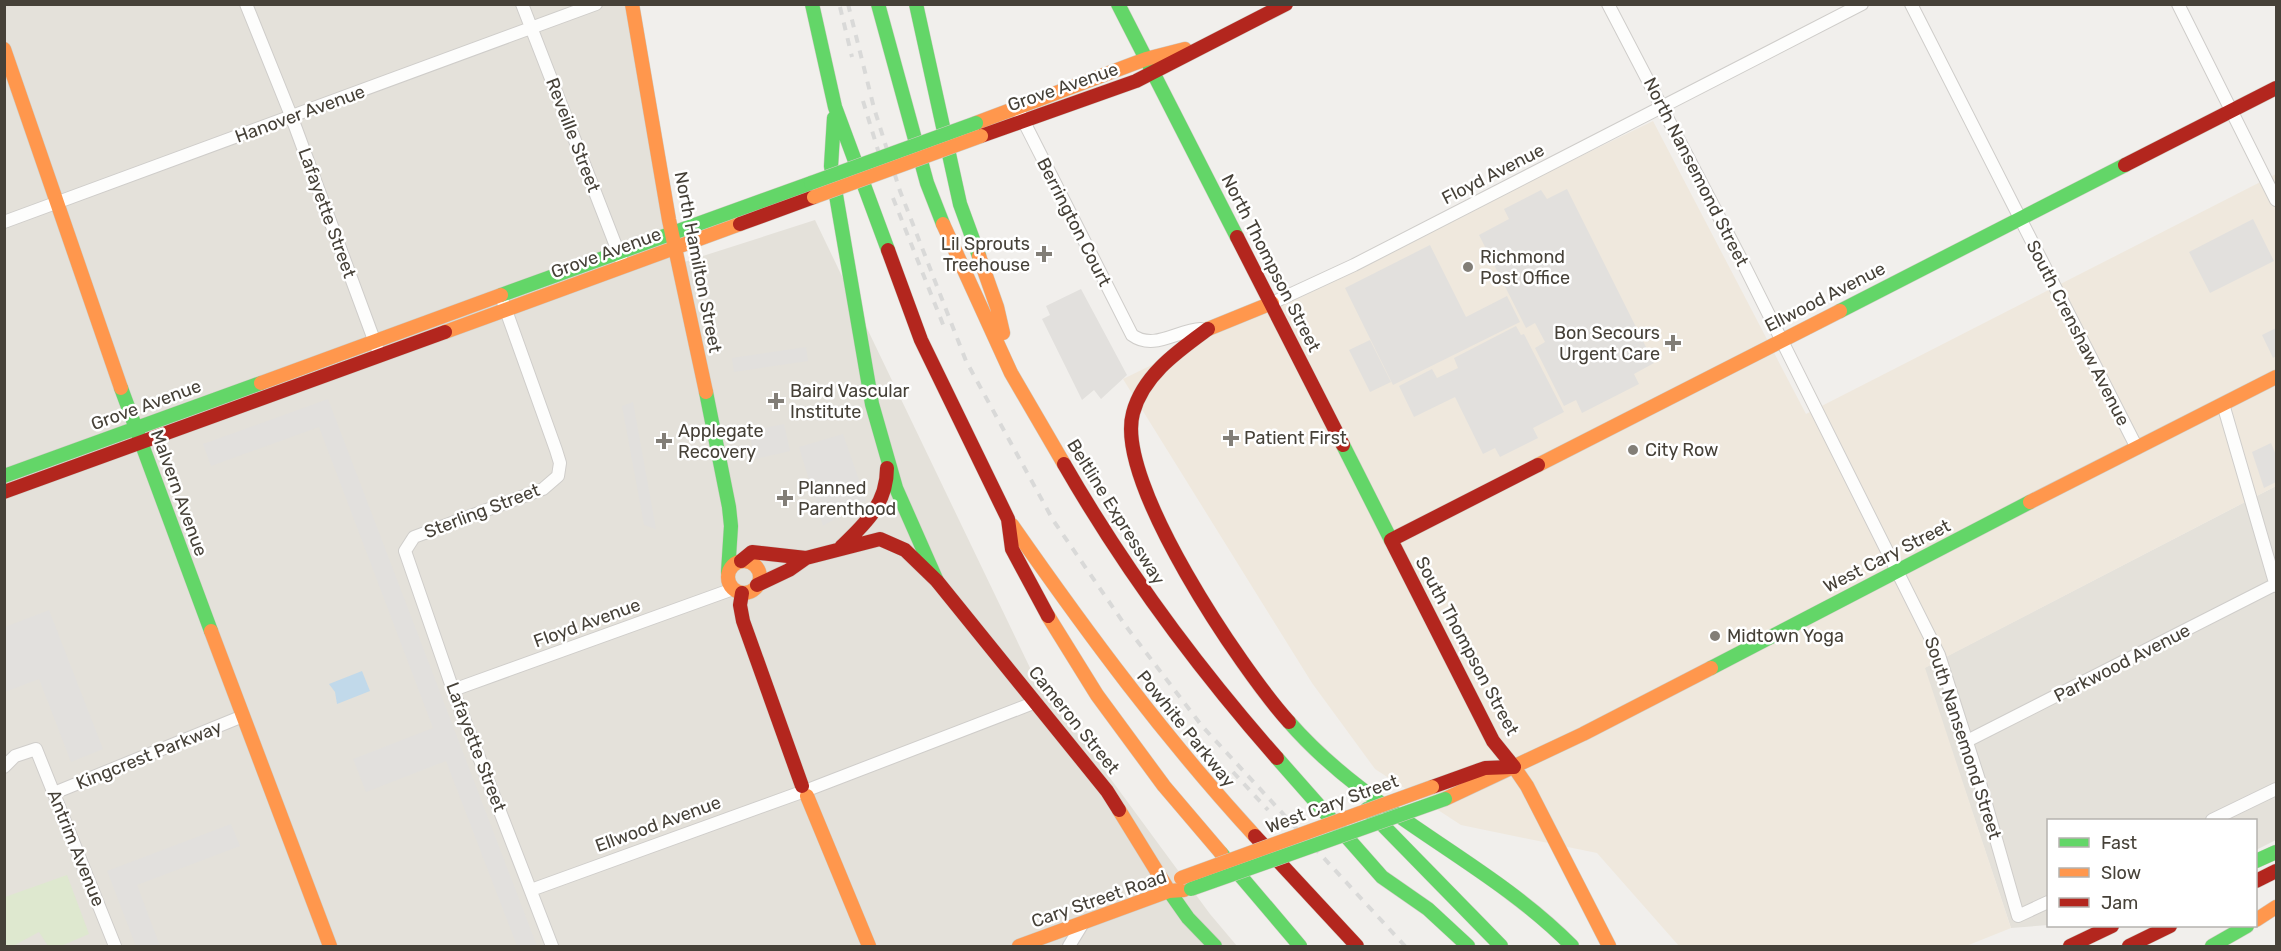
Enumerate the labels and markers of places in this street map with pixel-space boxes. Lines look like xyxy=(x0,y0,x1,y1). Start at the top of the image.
place label: Lil Sprouts Treehouse xyxy=(941,233,1030,276)
marker: Lil Sprouts Treehouse xyxy=(1035,245,1053,263)
place label: Richmond Post Office xyxy=(1480,246,1570,289)
marker: Richmond Post Office xyxy=(1461,260,1475,274)
place label: Bon Secours Urgent Care xyxy=(1554,322,1660,365)
marker: Bon Secours Urgent Care xyxy=(1664,334,1682,352)
place label: Baird Vascular Institute xyxy=(790,380,910,423)
marker: Baird Vascular Institute xyxy=(767,392,785,410)
place label: Applegate Recovery xyxy=(678,420,764,463)
place label: Patient First xyxy=(1244,427,1347,449)
marker: Patient First xyxy=(1222,429,1240,447)
marker: Applegate Recovery xyxy=(655,432,673,450)
place label: City Row xyxy=(1645,439,1718,461)
marker: City Row xyxy=(1626,443,1640,457)
place label: Planned Parenthood xyxy=(798,477,896,520)
marker: Planned Parenthood xyxy=(776,489,794,507)
place label: Midtown Yoga xyxy=(1727,625,1844,647)
marker: Midtown Yoga xyxy=(1708,629,1722,643)

